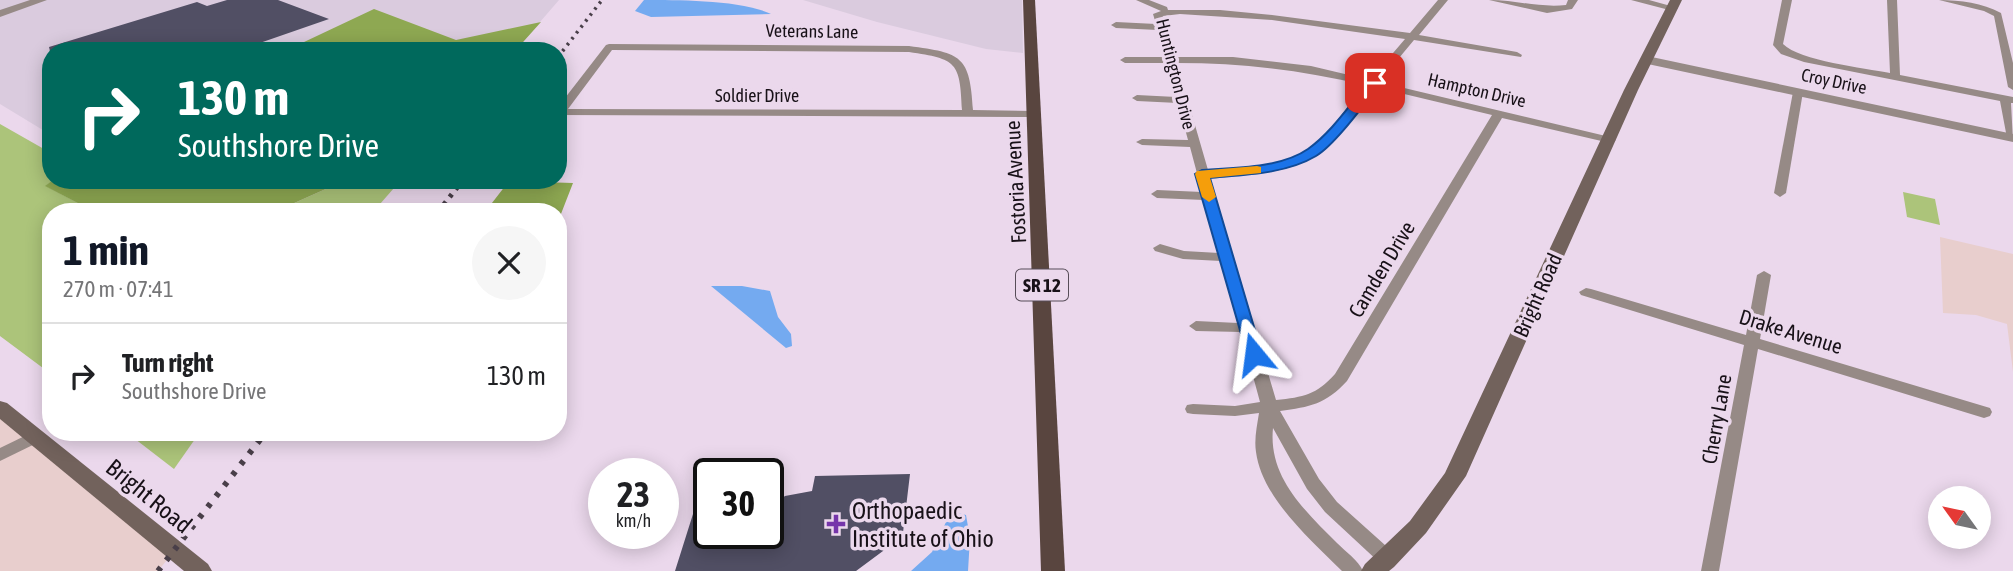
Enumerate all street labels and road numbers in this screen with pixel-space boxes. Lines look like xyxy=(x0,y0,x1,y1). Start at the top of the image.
street label: Huntington Drive xyxy=(1152,17,1200,131)
street label: Veterans Lane xyxy=(765,20,859,42)
street label: Croy Drive xyxy=(1799,64,1869,98)
street label: Hampton Drive xyxy=(1426,69,1528,111)
street label: Soldier Drive xyxy=(715,85,799,106)
street label: Fostoria Avenue xyxy=(1000,120,1030,244)
street label: Camden Drive xyxy=(1343,217,1419,321)
street label: Bright Road xyxy=(1508,249,1566,341)
road number: SR 12 xyxy=(1016,270,1068,300)
street label: Drake Avenue xyxy=(1736,304,1846,358)
street label: Cherry Lane xyxy=(1696,372,1736,466)
street label: Bright Road xyxy=(101,453,197,539)

